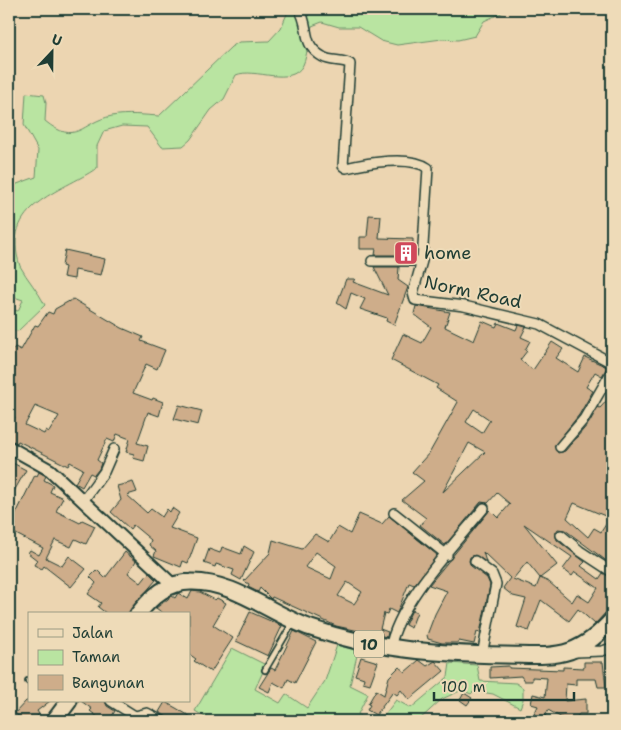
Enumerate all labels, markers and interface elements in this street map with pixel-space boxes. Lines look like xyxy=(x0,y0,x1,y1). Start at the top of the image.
north arrow xyxy=(28,28,78,78)
text: U xyxy=(49,30,65,50)
building icon: home xyxy=(393,240,419,266)
place label: home xyxy=(424,241,471,265)
street label: Norm Road xyxy=(422,270,524,314)
legend xyxy=(28,612,190,702)
text: Jalan xyxy=(72,623,113,643)
road number: 10 xyxy=(354,630,384,658)
text: Taman xyxy=(72,647,120,667)
scale bar xyxy=(434,670,574,702)
text: Bangunan xyxy=(72,673,144,693)
text: 100 m xyxy=(441,677,486,697)

